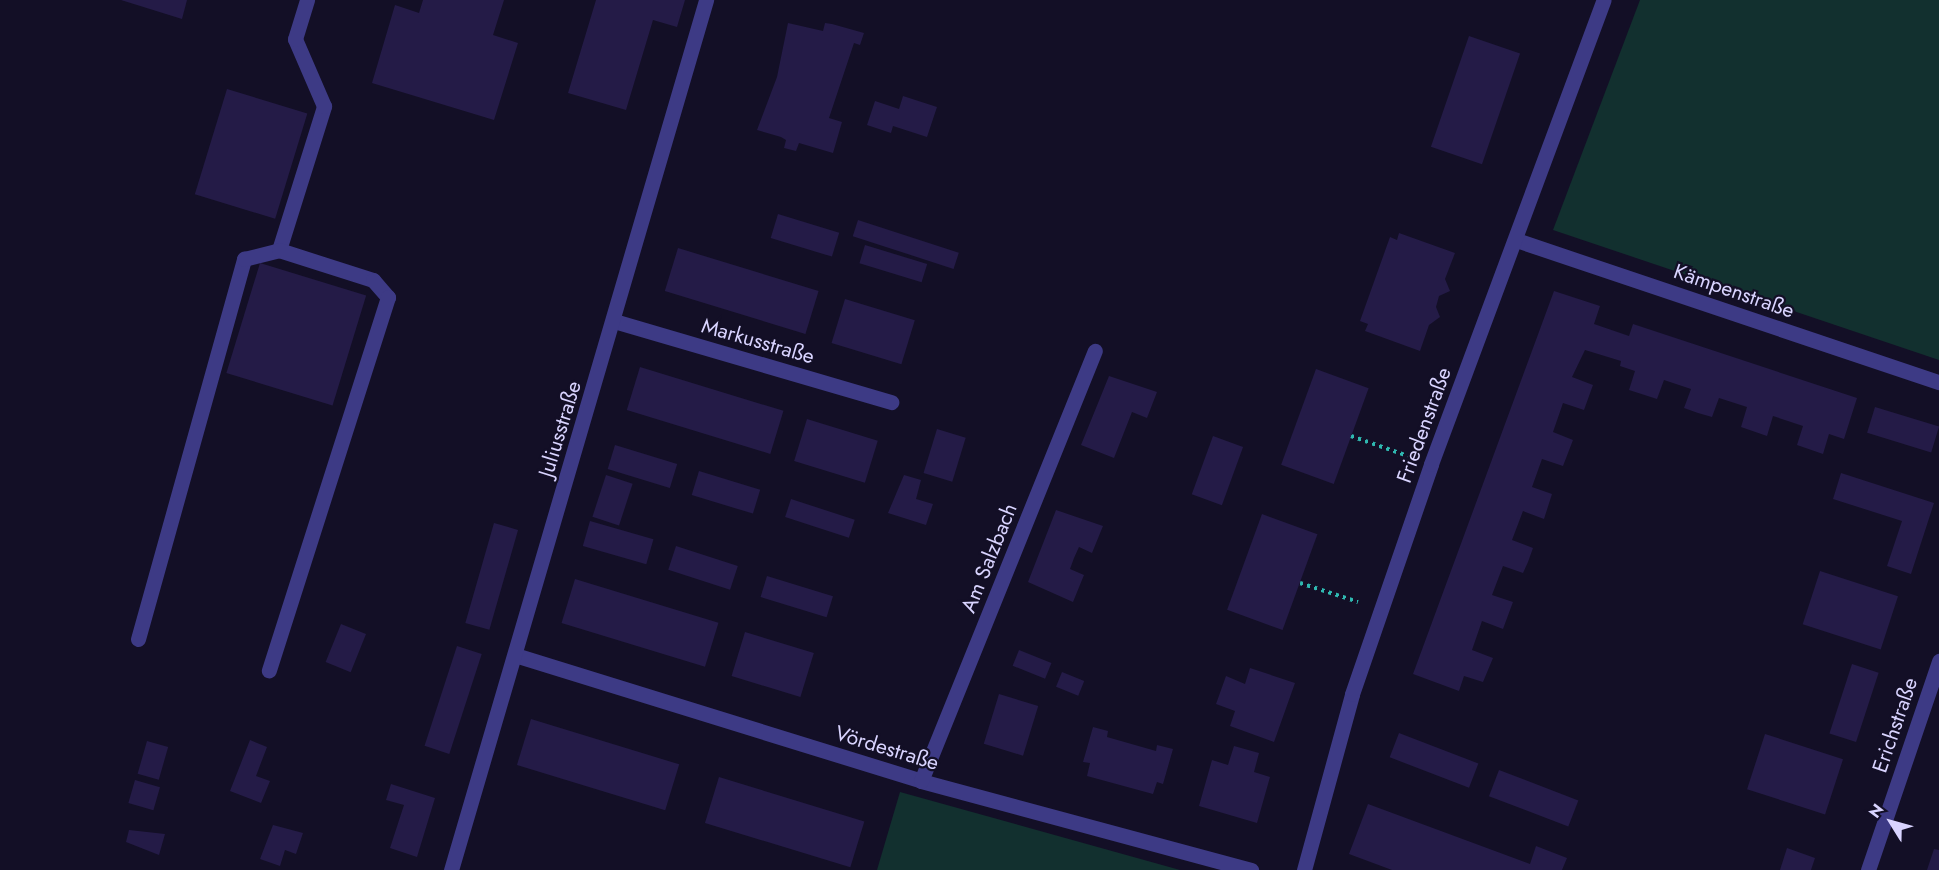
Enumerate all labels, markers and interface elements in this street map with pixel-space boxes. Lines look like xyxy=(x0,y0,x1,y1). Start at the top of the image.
street label: Kämpenstraße xyxy=(1670,259,1798,323)
street label: Markusstraße xyxy=(699,313,817,369)
street label: Friedenstraße xyxy=(1391,364,1457,486)
street label: Juliusstraße xyxy=(533,378,587,480)
street label: Am Salzbach xyxy=(956,500,1022,616)
street label: Erichstraße xyxy=(1867,674,1923,776)
street label: Vördestraße xyxy=(832,720,942,776)
north arrow xyxy=(1861,792,1921,852)
text: N xyxy=(1863,799,1889,823)

